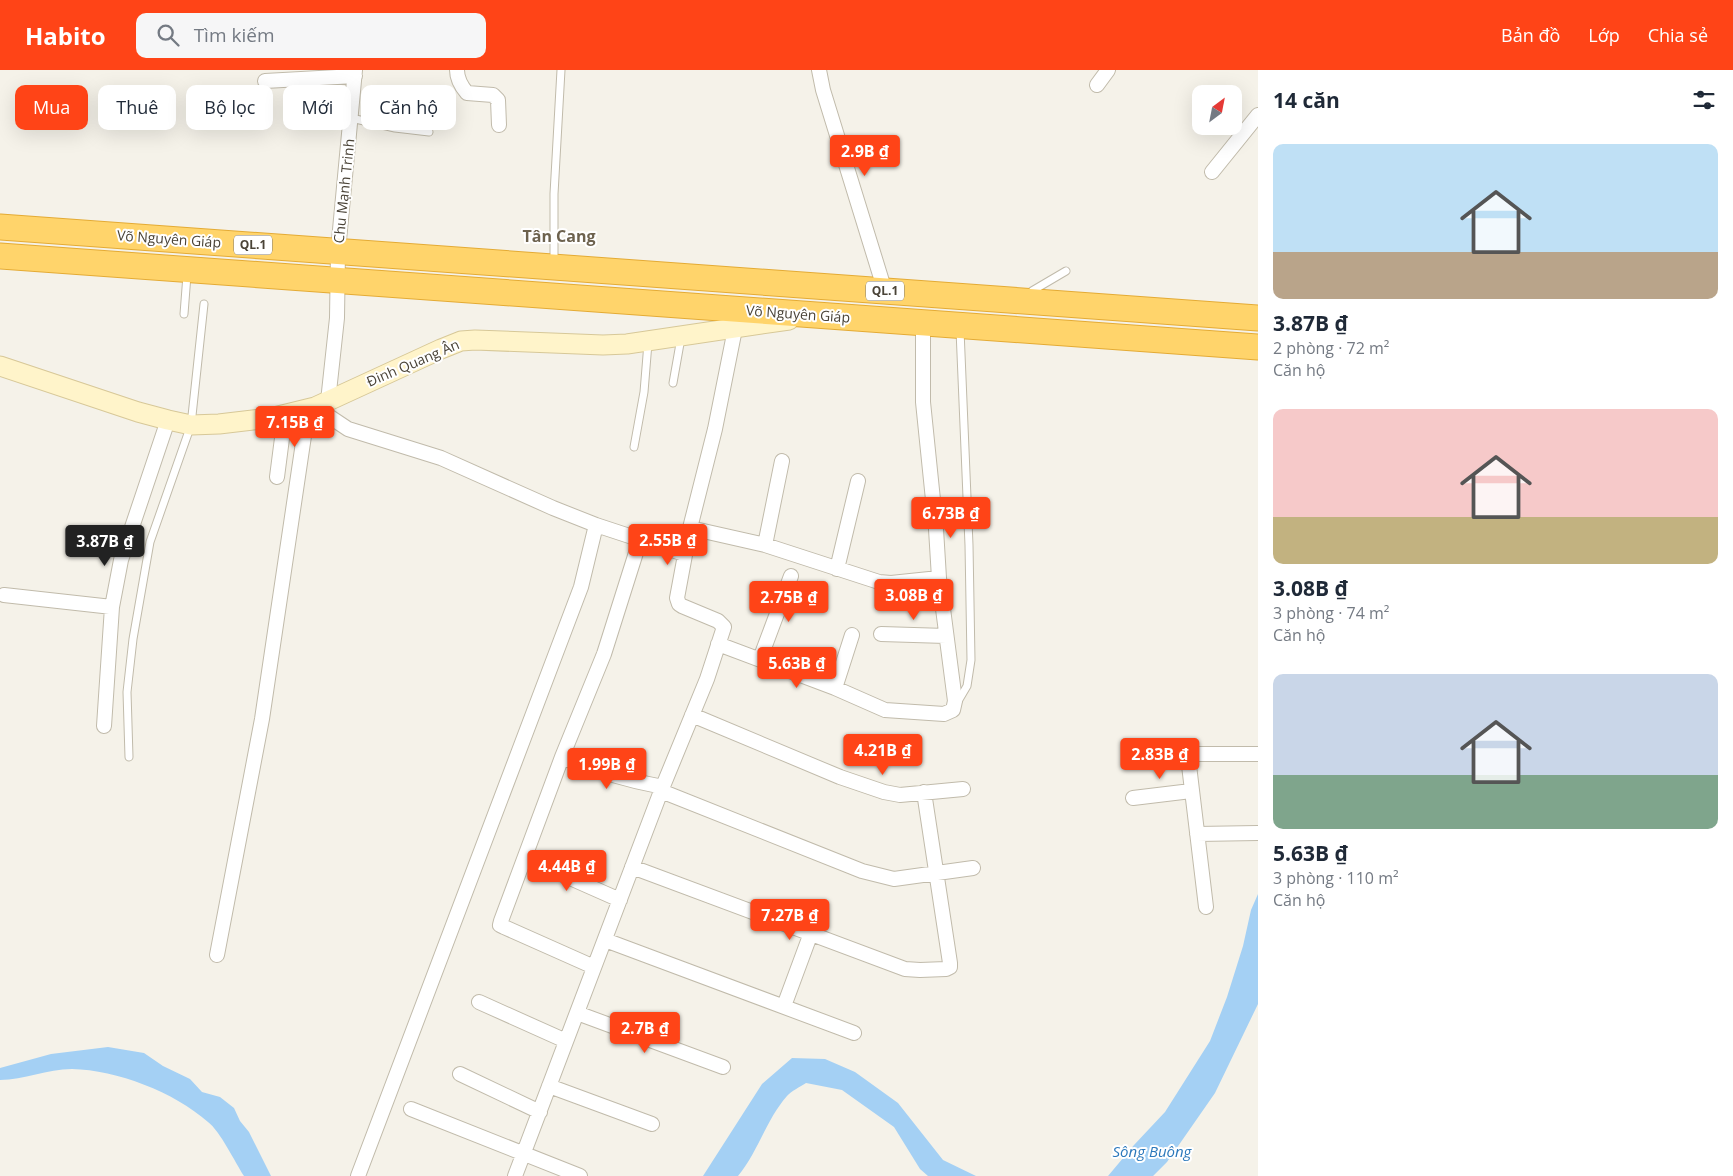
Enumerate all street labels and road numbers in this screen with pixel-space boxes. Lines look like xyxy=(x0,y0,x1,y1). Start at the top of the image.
street label: Chu Mạnh Trinh xyxy=(329,138,358,244)
street label: Võ Nguyên Giáp xyxy=(116,225,222,252)
road number: QL.1 xyxy=(234,236,272,254)
road number: QL.1 xyxy=(866,282,904,300)
street label: Võ Nguyên Giáp xyxy=(745,300,851,327)
street label: Đinh Quang Ân xyxy=(364,334,462,391)

